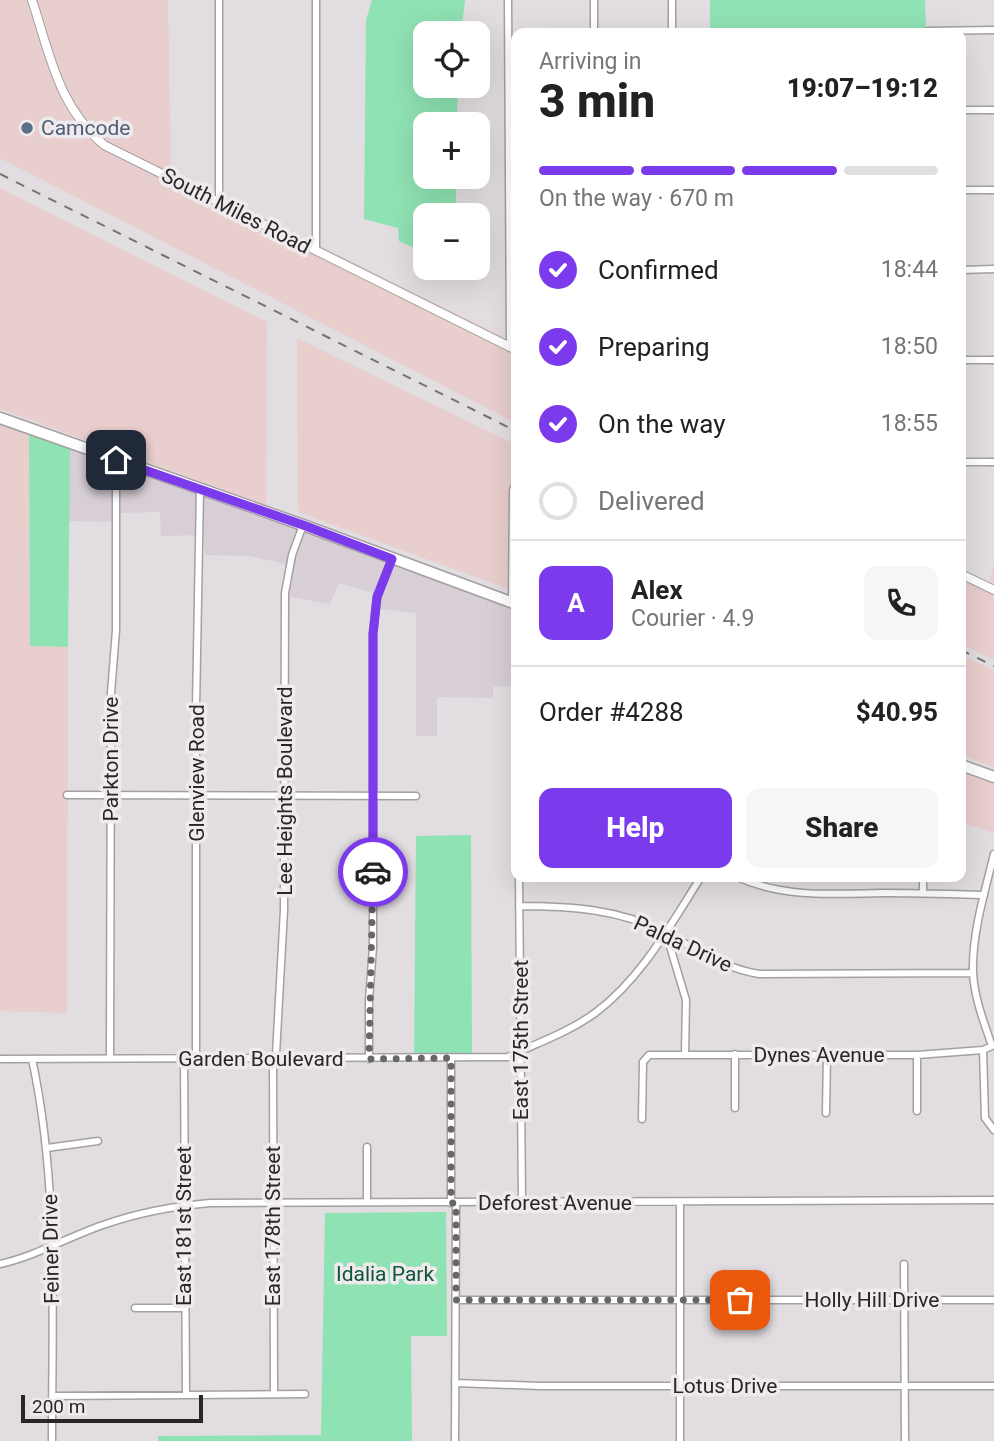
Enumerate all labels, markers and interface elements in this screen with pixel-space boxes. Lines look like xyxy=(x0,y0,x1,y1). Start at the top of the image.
map controls xyxy=(413,21,490,280)
button: locate xyxy=(413,21,490,98)
text: Arriving in xyxy=(539,48,642,75)
text: 19:07–19:12 xyxy=(787,73,938,103)
text: 3 min xyxy=(539,74,655,128)
button: + xyxy=(413,112,490,189)
place label: Camcode xyxy=(41,116,130,140)
marker: Camcode xyxy=(19,120,35,136)
street label: South Miles Road xyxy=(158,163,314,259)
text: On the way · 670 m xyxy=(539,185,734,212)
button: − xyxy=(413,203,490,280)
icon: check xyxy=(539,251,577,289)
text: Confirmed xyxy=(598,255,719,285)
text: 18:44 xyxy=(881,256,938,283)
icon: check xyxy=(539,328,577,366)
text: Preparing xyxy=(598,332,710,362)
text: 18:50 xyxy=(881,333,938,360)
icon: check xyxy=(539,405,577,443)
text: On the way xyxy=(598,409,726,439)
text: 18:55 xyxy=(881,410,938,437)
pin xyxy=(86,430,146,490)
icon: home xyxy=(97,441,135,479)
text: Delivered xyxy=(598,486,705,516)
button: phone xyxy=(864,566,938,640)
text: Alex xyxy=(631,575,683,605)
text: A xyxy=(567,588,585,618)
text: Courier · 4.9 xyxy=(631,605,754,632)
street label: Lee Heights Boulevard xyxy=(273,686,297,896)
street label: Parkton Drive xyxy=(99,697,123,821)
text: Order #4288 xyxy=(539,697,684,727)
text: $40.95 xyxy=(856,697,938,727)
street label: Glenview Road xyxy=(185,704,209,842)
button: Help xyxy=(539,788,732,868)
button: Share xyxy=(746,788,938,868)
courier xyxy=(338,837,408,907)
icon: car xyxy=(354,853,392,891)
street label: Palda Drive xyxy=(630,911,736,977)
street label: East 175th Street xyxy=(509,960,533,1120)
street label: Dynes Avenue xyxy=(753,1043,885,1067)
street label: Garden Boulevard xyxy=(178,1047,344,1071)
street label: East 181st Street xyxy=(172,1146,196,1306)
street label: East 178th Street xyxy=(261,1146,285,1306)
street label: Deforest Avenue xyxy=(478,1191,632,1215)
street label: Feiner Drive xyxy=(38,1194,64,1304)
park label: Idalia Park xyxy=(336,1262,434,1286)
pin xyxy=(710,1270,770,1330)
icon: bag xyxy=(721,1281,759,1319)
street label: Holly Hill Drive xyxy=(804,1288,940,1312)
street label: Lotus Drive xyxy=(673,1374,777,1398)
scale bar xyxy=(21,1392,203,1424)
text: 200 m xyxy=(32,1395,85,1418)

